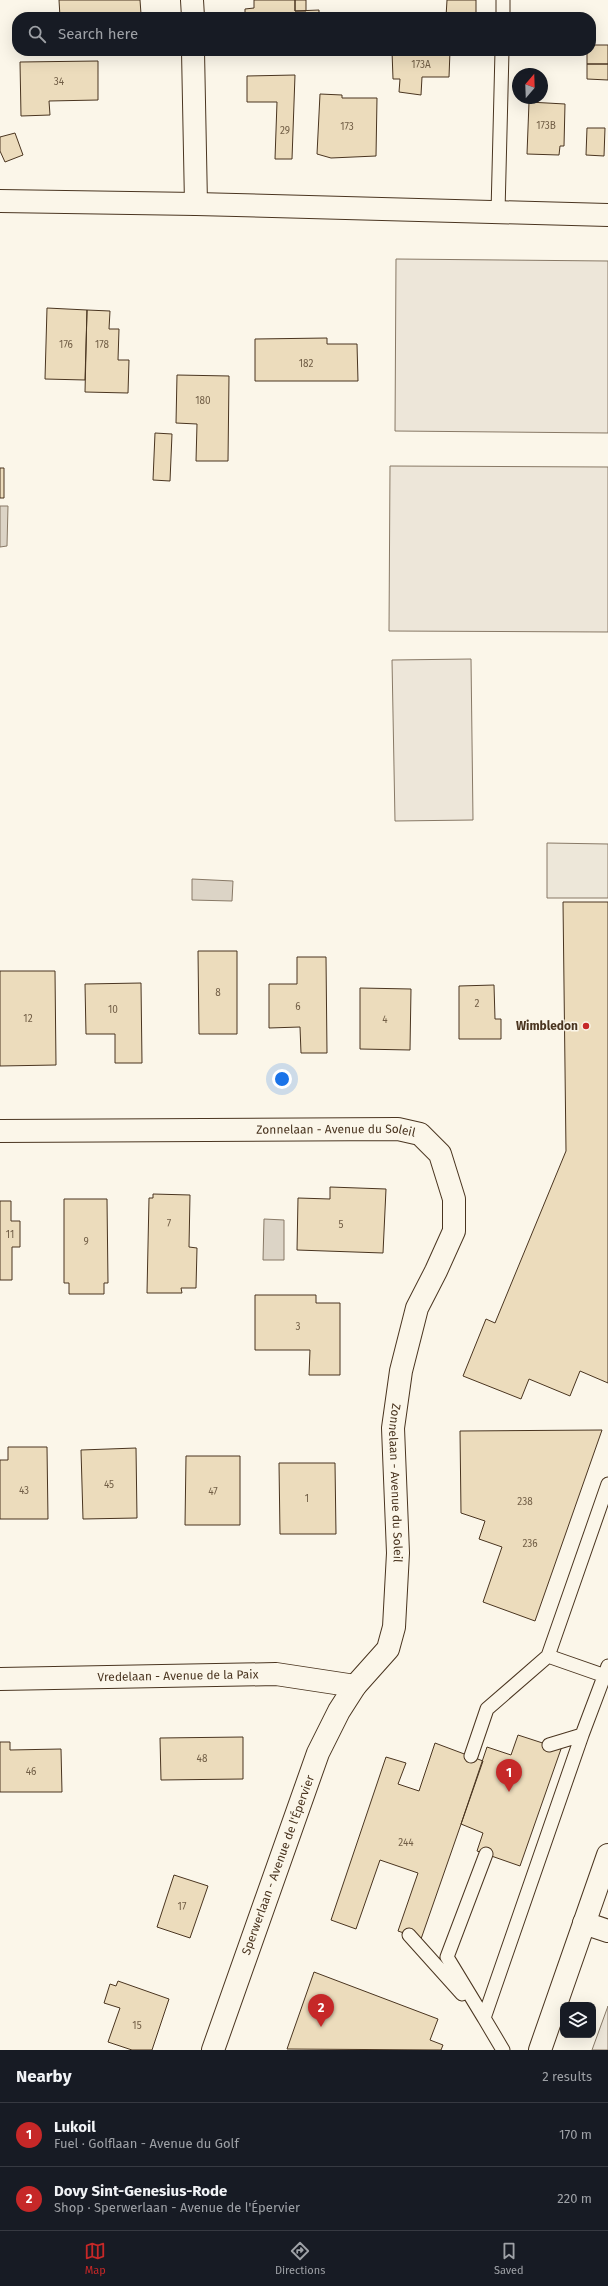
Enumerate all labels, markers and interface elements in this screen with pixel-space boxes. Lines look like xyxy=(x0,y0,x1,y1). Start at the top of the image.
search box xyxy=(12,12,596,56)
icon: search xyxy=(26,23,48,45)
text: Search here xyxy=(58,25,138,43)
house number: 173A xyxy=(411,59,431,71)
north arrow xyxy=(512,68,548,104)
house number: 34 xyxy=(54,76,65,88)
house number: 173B xyxy=(536,120,556,132)
house number: 173 xyxy=(340,121,354,133)
house number: 29 xyxy=(280,125,290,137)
house number: 176 xyxy=(59,339,73,351)
house number: 178 xyxy=(95,339,110,351)
house number: 182 xyxy=(299,358,313,370)
house number: 180 xyxy=(195,395,211,407)
house number: 8 xyxy=(215,987,221,999)
house number: 2 xyxy=(475,998,480,1010)
house number: 6 xyxy=(295,1001,301,1013)
house number: 10 xyxy=(108,1004,118,1016)
house number: 12 xyxy=(23,1013,33,1025)
house number: 4 xyxy=(382,1014,388,1026)
place label: Wimbledon xyxy=(516,1019,578,1033)
marker: Wimbledon xyxy=(581,1021,591,1031)
your location xyxy=(272,1069,292,1089)
street label: Zonnelaan - Avenue du Soleil xyxy=(256,1122,417,1140)
house number: 7 xyxy=(167,1218,172,1230)
house number: 5 xyxy=(338,1219,344,1231)
house number: 11 xyxy=(6,1229,14,1241)
house number: 9 xyxy=(83,1236,89,1248)
house number: 3 xyxy=(296,1321,301,1333)
street label: Zonnelaan - Avenue du Soleil xyxy=(386,1403,405,1563)
house number: 45 xyxy=(104,1479,114,1491)
house number: 43 xyxy=(19,1485,29,1497)
house number: 47 xyxy=(208,1486,218,1498)
house number: 1 xyxy=(305,1493,309,1505)
house number: 238 xyxy=(517,1496,533,1508)
house number: 236 xyxy=(522,1538,538,1550)
street label: Vredelaan - Avenue de la Paix xyxy=(97,1667,259,1684)
house number: 48 xyxy=(197,1753,208,1765)
pin: 1 xyxy=(496,1759,522,1792)
house number: 46 xyxy=(26,1766,36,1778)
street label: Sperwerlaan - Avenue de l'Épervier xyxy=(238,1773,317,1957)
house number: 244 xyxy=(398,1837,414,1849)
house number: 17 xyxy=(178,1901,187,1913)
pin: 2 xyxy=(308,1994,334,2027)
map controls xyxy=(560,2002,596,2038)
button: layers xyxy=(560,2002,596,2038)
house number: 15 xyxy=(132,2020,142,2032)
text: Nearby xyxy=(16,2066,71,2087)
text: 2 results xyxy=(542,2069,592,2084)
text: Lukoil xyxy=(54,2118,96,2136)
text: 1 xyxy=(26,2127,32,2142)
text: 170 m xyxy=(559,2127,592,2142)
text: Fuel · Golflaan - Avenue du Golf xyxy=(54,2136,239,2151)
text: Dovy Sint-Genesius-Rode xyxy=(54,2182,227,2200)
text: 2 xyxy=(26,2191,32,2206)
text: 220 m xyxy=(557,2191,592,2206)
text: Shop · Sperwerlaan - Avenue de l'Épervier xyxy=(54,2200,300,2215)
tab: Map xyxy=(84,2240,106,2277)
tab: Directions xyxy=(275,2240,325,2277)
tab: Saved xyxy=(494,2240,524,2277)

